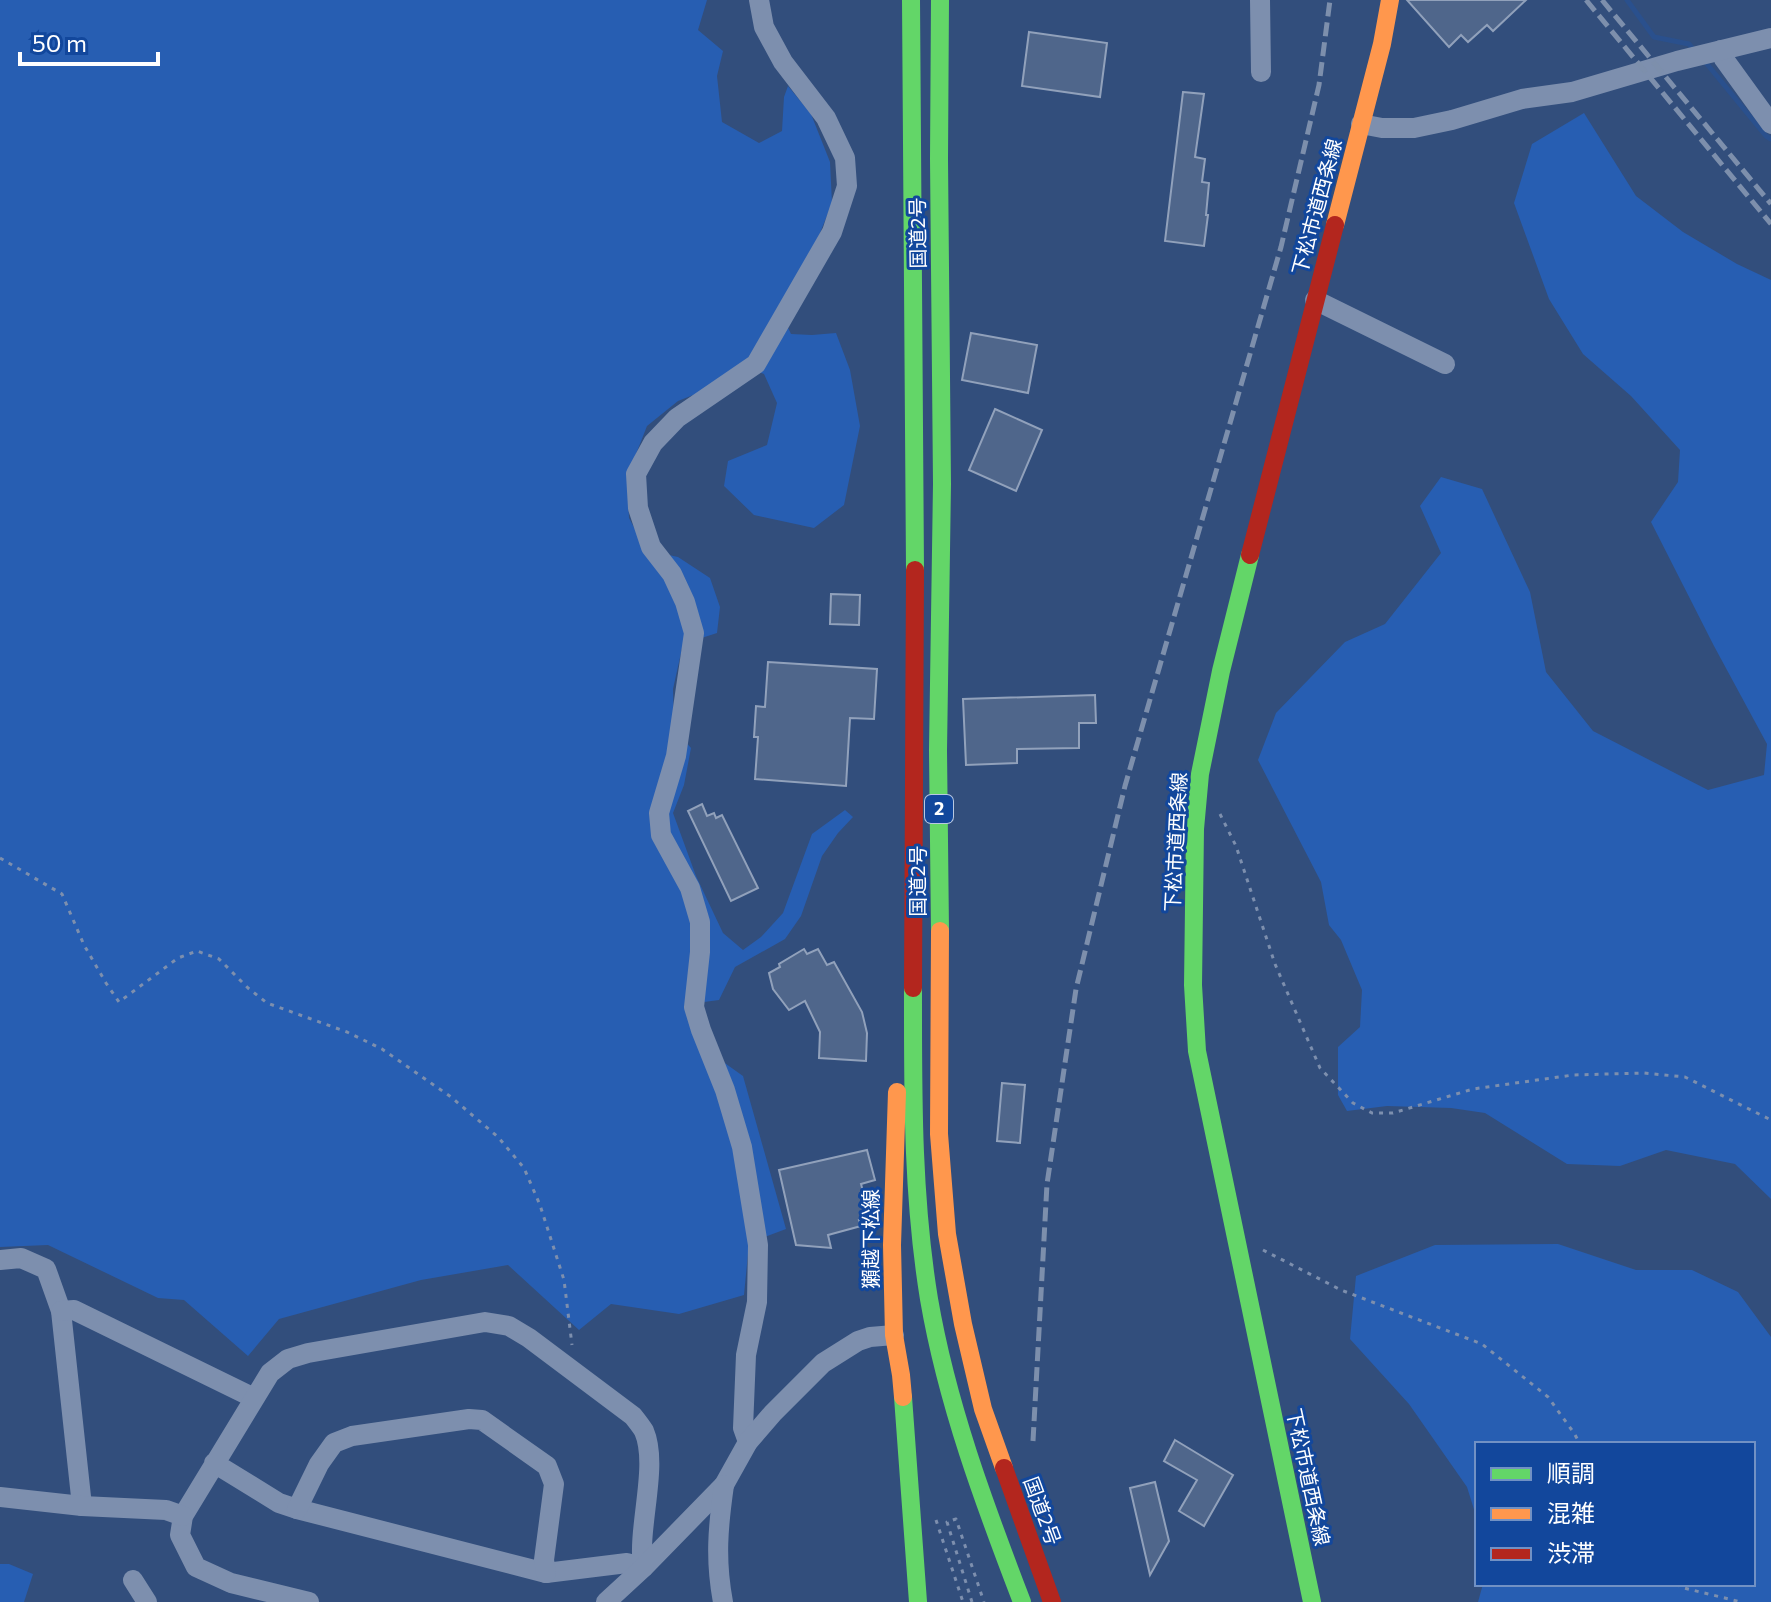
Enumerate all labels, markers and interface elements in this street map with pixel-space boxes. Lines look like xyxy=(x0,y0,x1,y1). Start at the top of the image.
scale bar xyxy=(20,16,158,66)
text: 50 m xyxy=(32,28,87,57)
street label: 下松市道西条線 xyxy=(1286,136,1346,277)
street label: 国道2号 xyxy=(904,197,930,269)
street label: 下松市道西条線 xyxy=(1159,771,1191,912)
road number: 2 xyxy=(925,795,953,823)
street label: 国道2号 xyxy=(905,845,929,917)
street label: 獺越下松線 xyxy=(858,1189,882,1289)
street label: 下松市道西条線 xyxy=(1283,1406,1335,1548)
legend xyxy=(1475,1442,1755,1586)
text: 順調 xyxy=(1547,1458,1595,1487)
street label: 国道2号 xyxy=(1020,1473,1066,1548)
text: 混雑 xyxy=(1547,1498,1595,1527)
text: 渋滞 xyxy=(1547,1538,1595,1567)

